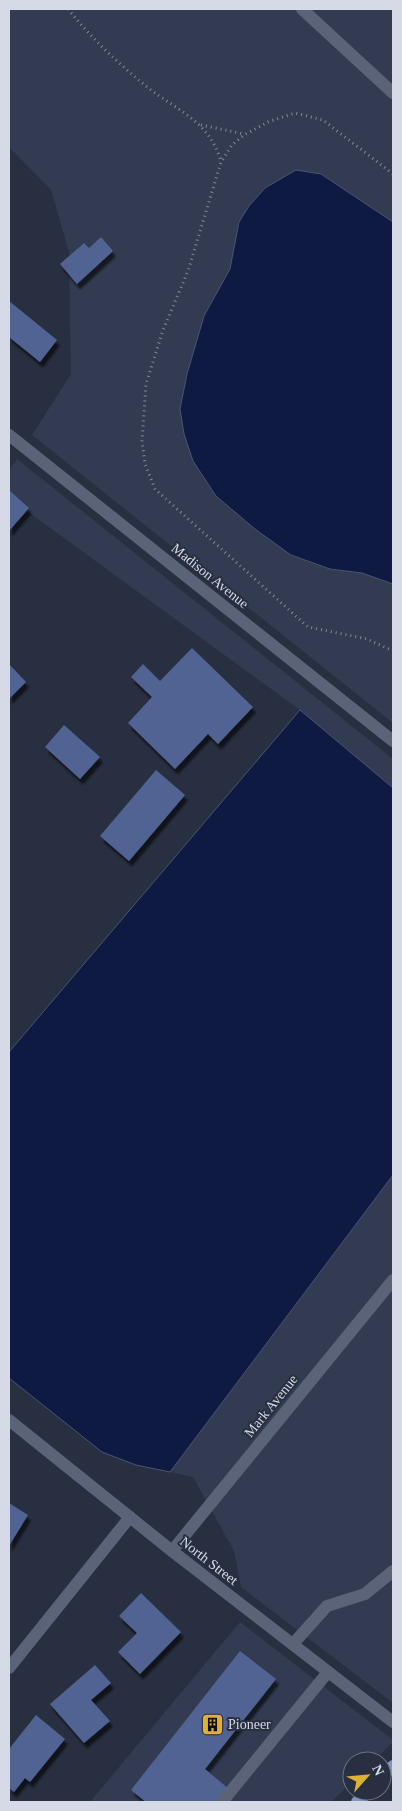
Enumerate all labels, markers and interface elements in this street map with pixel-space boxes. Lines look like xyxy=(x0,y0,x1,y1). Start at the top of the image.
street label: Madison Avenue xyxy=(169,541,251,611)
street label: Mark Avenue xyxy=(241,1372,301,1440)
street label: North Street xyxy=(177,1534,241,1588)
building icon: Pioneer xyxy=(200,1712,224,1736)
place label: Pioneer xyxy=(228,1717,271,1732)
north arrow xyxy=(342,1751,392,1801)
text: N xyxy=(369,1762,387,1778)

